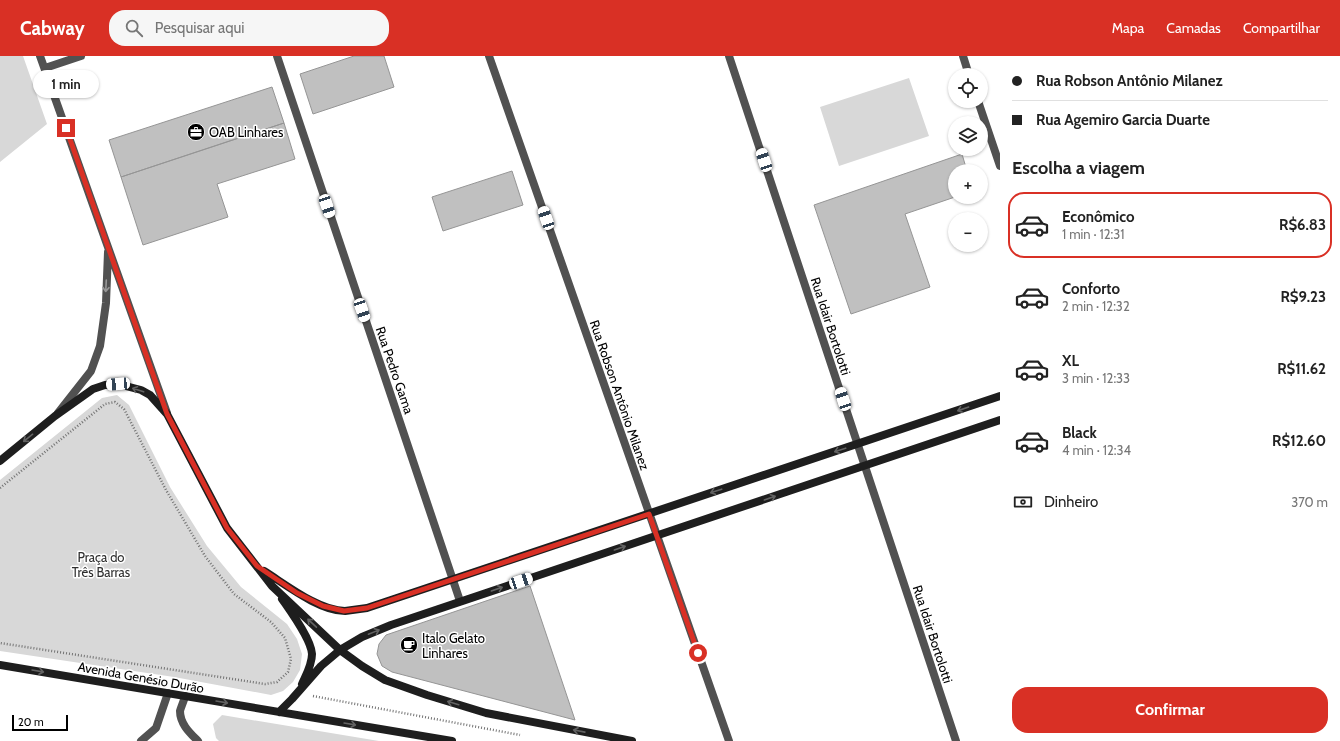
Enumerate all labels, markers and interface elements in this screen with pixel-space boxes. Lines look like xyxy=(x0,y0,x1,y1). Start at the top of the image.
search box xyxy=(109,10,389,46)
text: Cabway xyxy=(20,17,85,40)
icon: search xyxy=(123,17,145,39)
text: Pesquisar aqui xyxy=(155,19,245,37)
text: Mapa xyxy=(1112,19,1144,37)
text: Camadas xyxy=(1166,19,1221,37)
text: Compartilhar xyxy=(1243,19,1320,37)
map controls xyxy=(948,68,988,252)
button: locate xyxy=(948,68,988,108)
callout: 1 min xyxy=(33,70,99,98)
text: Rua Robson Antônio Milanez xyxy=(1036,72,1223,90)
text: 1 min xyxy=(51,76,81,92)
text: Rua Agemiro Garcia Duarte xyxy=(1036,111,1210,129)
button: layers xyxy=(948,116,988,156)
route end xyxy=(57,119,75,137)
office icon: OAB Linhares xyxy=(186,122,206,142)
place label: OAB Linhares xyxy=(209,124,284,140)
car xyxy=(755,147,773,173)
text: Escolha a viagem xyxy=(1012,157,1145,179)
button: + xyxy=(948,164,988,204)
car xyxy=(317,193,337,219)
car xyxy=(536,205,556,231)
icon: car xyxy=(1014,207,1050,243)
text: Econômico xyxy=(1062,208,1134,226)
button: − xyxy=(948,212,988,252)
text: R$6.83 xyxy=(1279,216,1326,234)
text: 1 min · 12:31 xyxy=(1062,226,1125,242)
street label: Rua Idair Bortolotti xyxy=(808,275,854,377)
one-way arrow xyxy=(103,279,110,292)
icon: car xyxy=(1014,279,1050,315)
text: Conforto xyxy=(1062,280,1120,298)
text: R$9.23 xyxy=(1280,288,1326,306)
car xyxy=(352,297,372,323)
text: 2 min · 12:32 xyxy=(1062,298,1130,314)
street label: Rua Robson Antônio Milanez xyxy=(587,318,653,472)
street label: Rua Pedro Gama xyxy=(373,324,418,417)
icon: car xyxy=(1014,351,1050,387)
text: XL xyxy=(1062,352,1079,370)
text: R$11.62 xyxy=(1277,360,1326,378)
text: 3 min · 12:33 xyxy=(1062,370,1130,386)
car xyxy=(106,377,130,391)
one-way arrow xyxy=(132,386,145,393)
car xyxy=(834,386,852,412)
one-way arrow xyxy=(957,405,969,413)
icon: car xyxy=(1014,423,1050,459)
text: Black xyxy=(1062,424,1097,442)
text: R$12.60 xyxy=(1272,432,1326,450)
one-way arrow xyxy=(22,434,33,443)
text: 4 min · 12:34 xyxy=(1062,442,1131,458)
one-way arrow xyxy=(833,447,846,454)
one-way arrow xyxy=(710,488,723,495)
icon: cash xyxy=(1012,491,1034,513)
one-way arrow xyxy=(764,493,776,501)
text: Dinheiro xyxy=(1044,493,1098,511)
text: 370 m xyxy=(1291,494,1328,510)
one-way arrow xyxy=(614,544,627,551)
park label: Praça do Três Barras xyxy=(72,549,131,580)
car xyxy=(508,571,534,591)
street label: Rua Idair Bortolotti xyxy=(910,583,956,685)
one-way arrow xyxy=(490,585,503,592)
one-way arrow xyxy=(307,618,317,628)
one-way arrow xyxy=(368,627,380,635)
place label: Italo Gelato Linhares xyxy=(422,630,485,661)
cafe icon: Italo Gelato Linhares xyxy=(399,635,419,655)
route start xyxy=(689,644,707,662)
street label: Avenida Genésio Durão xyxy=(77,658,205,696)
one-way arrow xyxy=(32,668,45,676)
button: Confirmar xyxy=(1012,687,1328,733)
one-way arrow xyxy=(215,698,228,706)
one-way arrow xyxy=(446,699,459,706)
scale bar xyxy=(12,713,68,732)
text: 20 m xyxy=(18,715,44,729)
one-way arrow xyxy=(343,720,356,728)
one-way arrow xyxy=(573,727,586,735)

